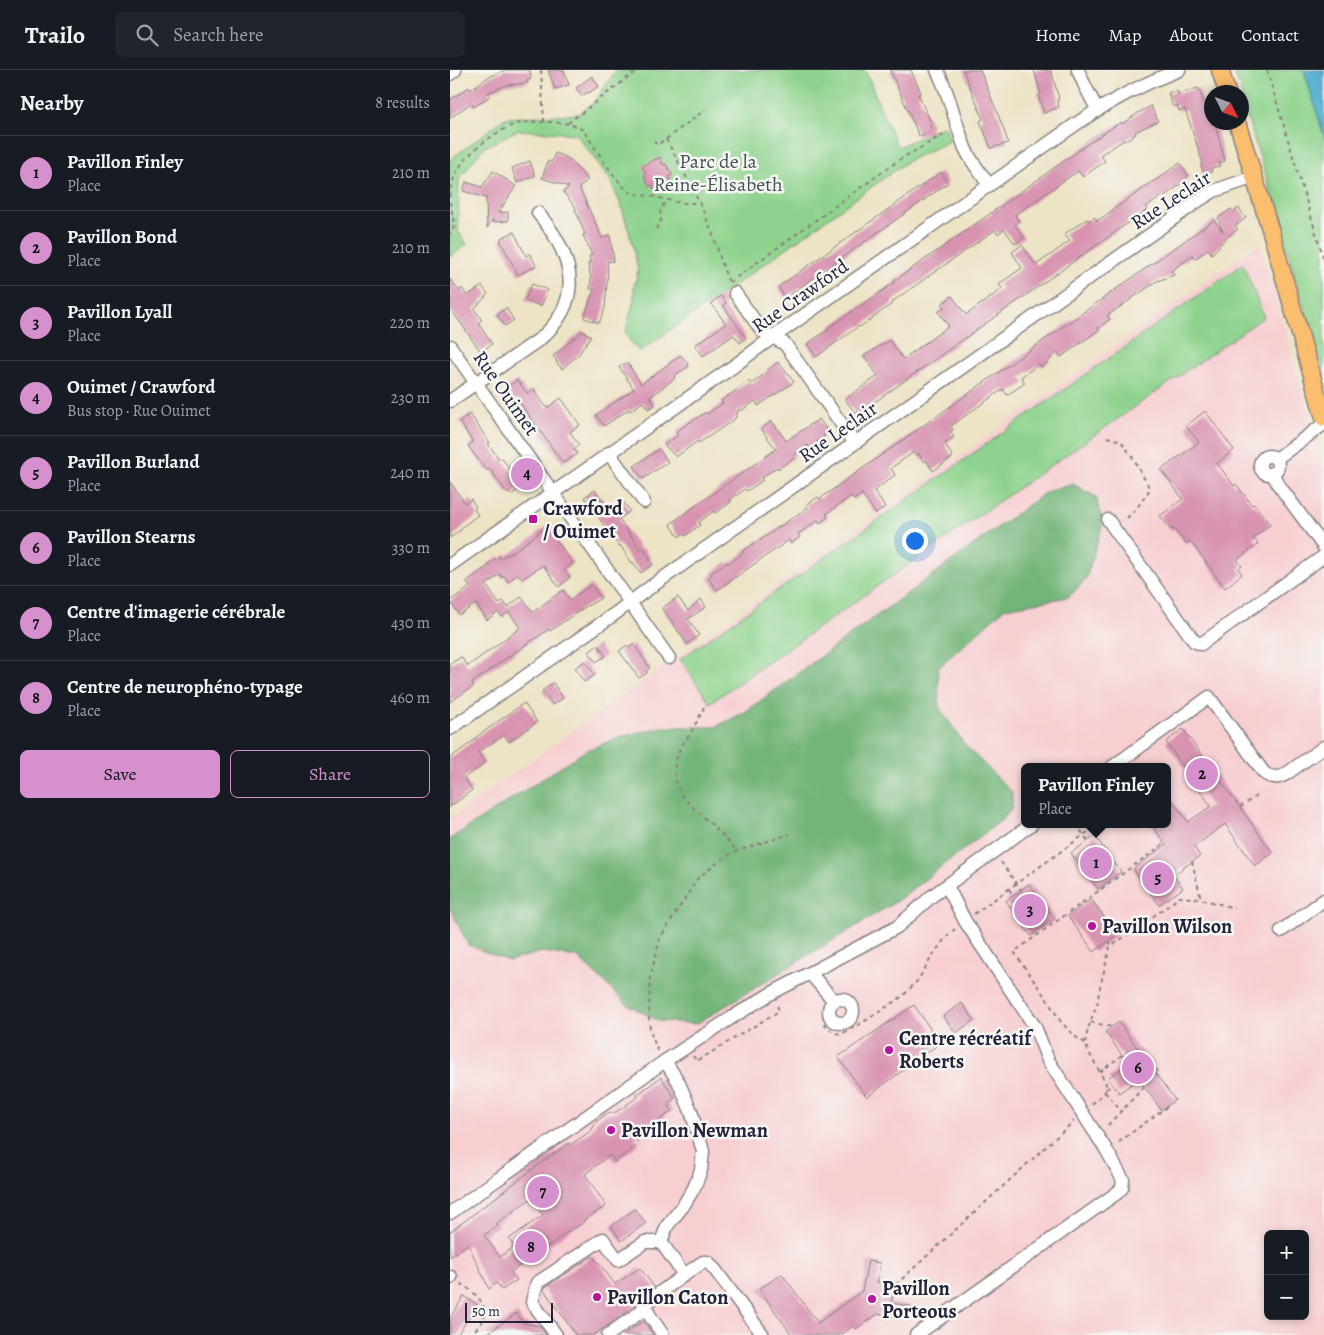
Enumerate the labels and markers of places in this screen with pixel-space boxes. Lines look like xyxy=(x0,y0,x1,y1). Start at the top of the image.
pin: 4 xyxy=(511,455,543,493)
place label: Crawford / Ouimet xyxy=(543,495,623,545)
marker: Crawford / Ouimet xyxy=(527,513,539,525)
pin: 2 xyxy=(1186,755,1218,793)
pin: 1 xyxy=(1080,844,1112,882)
pin: 5 xyxy=(1142,859,1174,897)
pin: 3 xyxy=(1014,891,1046,929)
place label: Pavillon Wilson xyxy=(1102,913,1232,940)
marker: Pavillon Wilson xyxy=(1086,920,1098,932)
place label: Centre récréatif Roberts xyxy=(899,1025,1034,1075)
marker: Centre récréatif Roberts xyxy=(883,1044,895,1056)
pin: 6 xyxy=(1122,1049,1154,1087)
place label: Pavillon Newman xyxy=(621,1117,768,1144)
marker: Pavillon Newman xyxy=(605,1124,617,1136)
pin: 7 xyxy=(527,1173,559,1211)
pin: 8 xyxy=(515,1228,547,1266)
place label: Pavillon Porteous xyxy=(882,1275,957,1325)
place label: Pavillon Caton xyxy=(607,1284,728,1311)
marker: Pavillon Caton xyxy=(591,1291,603,1303)
marker: Pavillon Porteous xyxy=(866,1293,878,1305)

